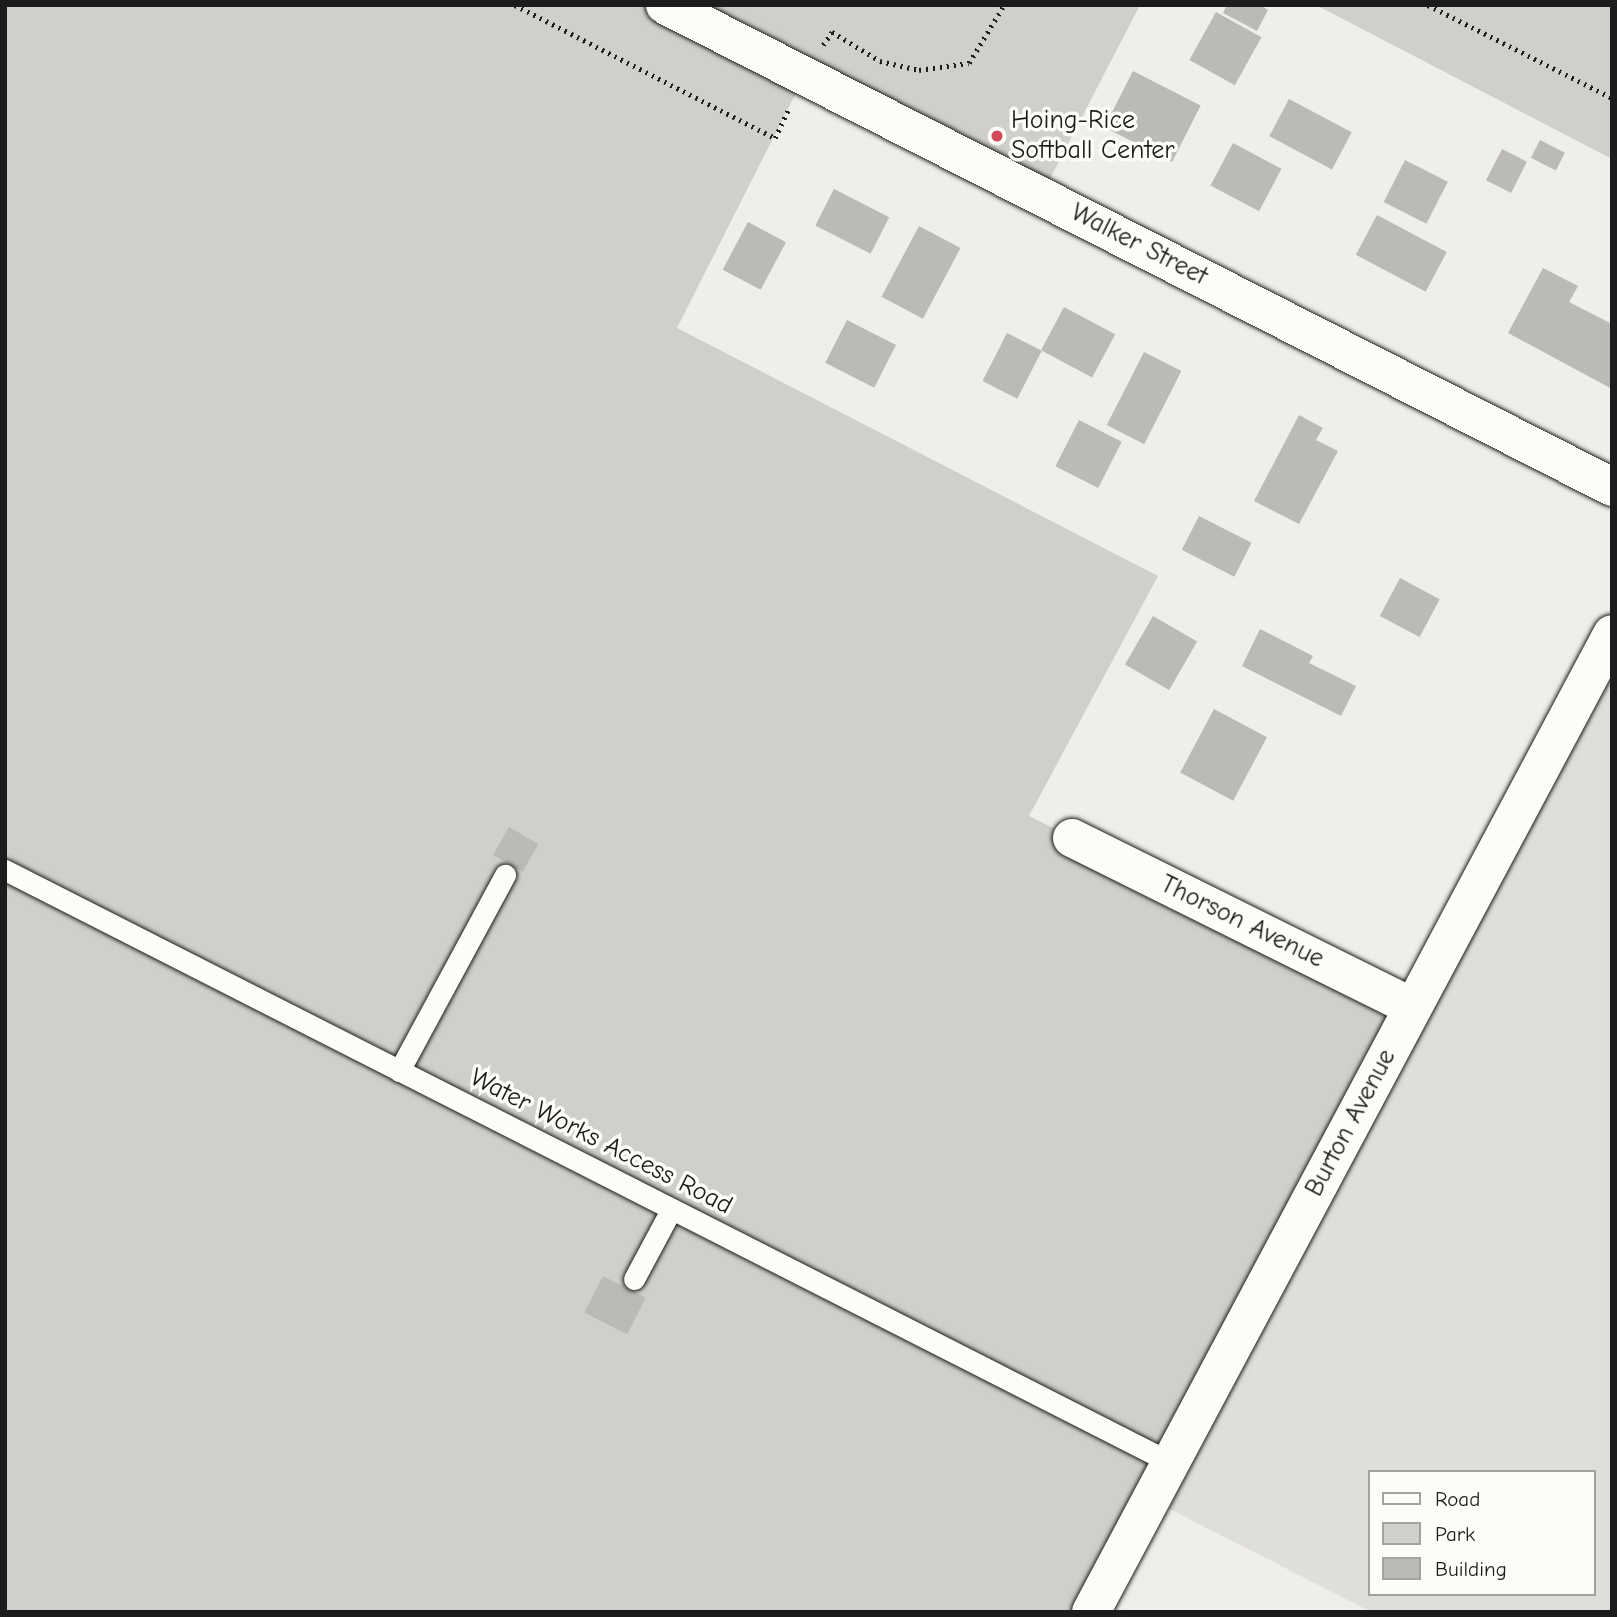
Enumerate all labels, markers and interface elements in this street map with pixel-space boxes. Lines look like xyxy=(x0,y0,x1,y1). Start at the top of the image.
place label: Hoing-Rice Softball Center xyxy=(1011,105,1174,166)
marker: Hoing-Rice Softball Center xyxy=(989,128,1005,144)
street label: Walker Street xyxy=(1066,197,1212,293)
street label: Thorson Avenue xyxy=(1155,869,1329,975)
street label: Burton Avenue xyxy=(1299,1044,1403,1202)
street label: Water Works Access Road xyxy=(465,1062,737,1222)
legend xyxy=(1368,1470,1596,1596)
text: Road xyxy=(1435,1487,1480,1511)
text: Park xyxy=(1435,1522,1475,1546)
text: Building xyxy=(1435,1557,1507,1581)

